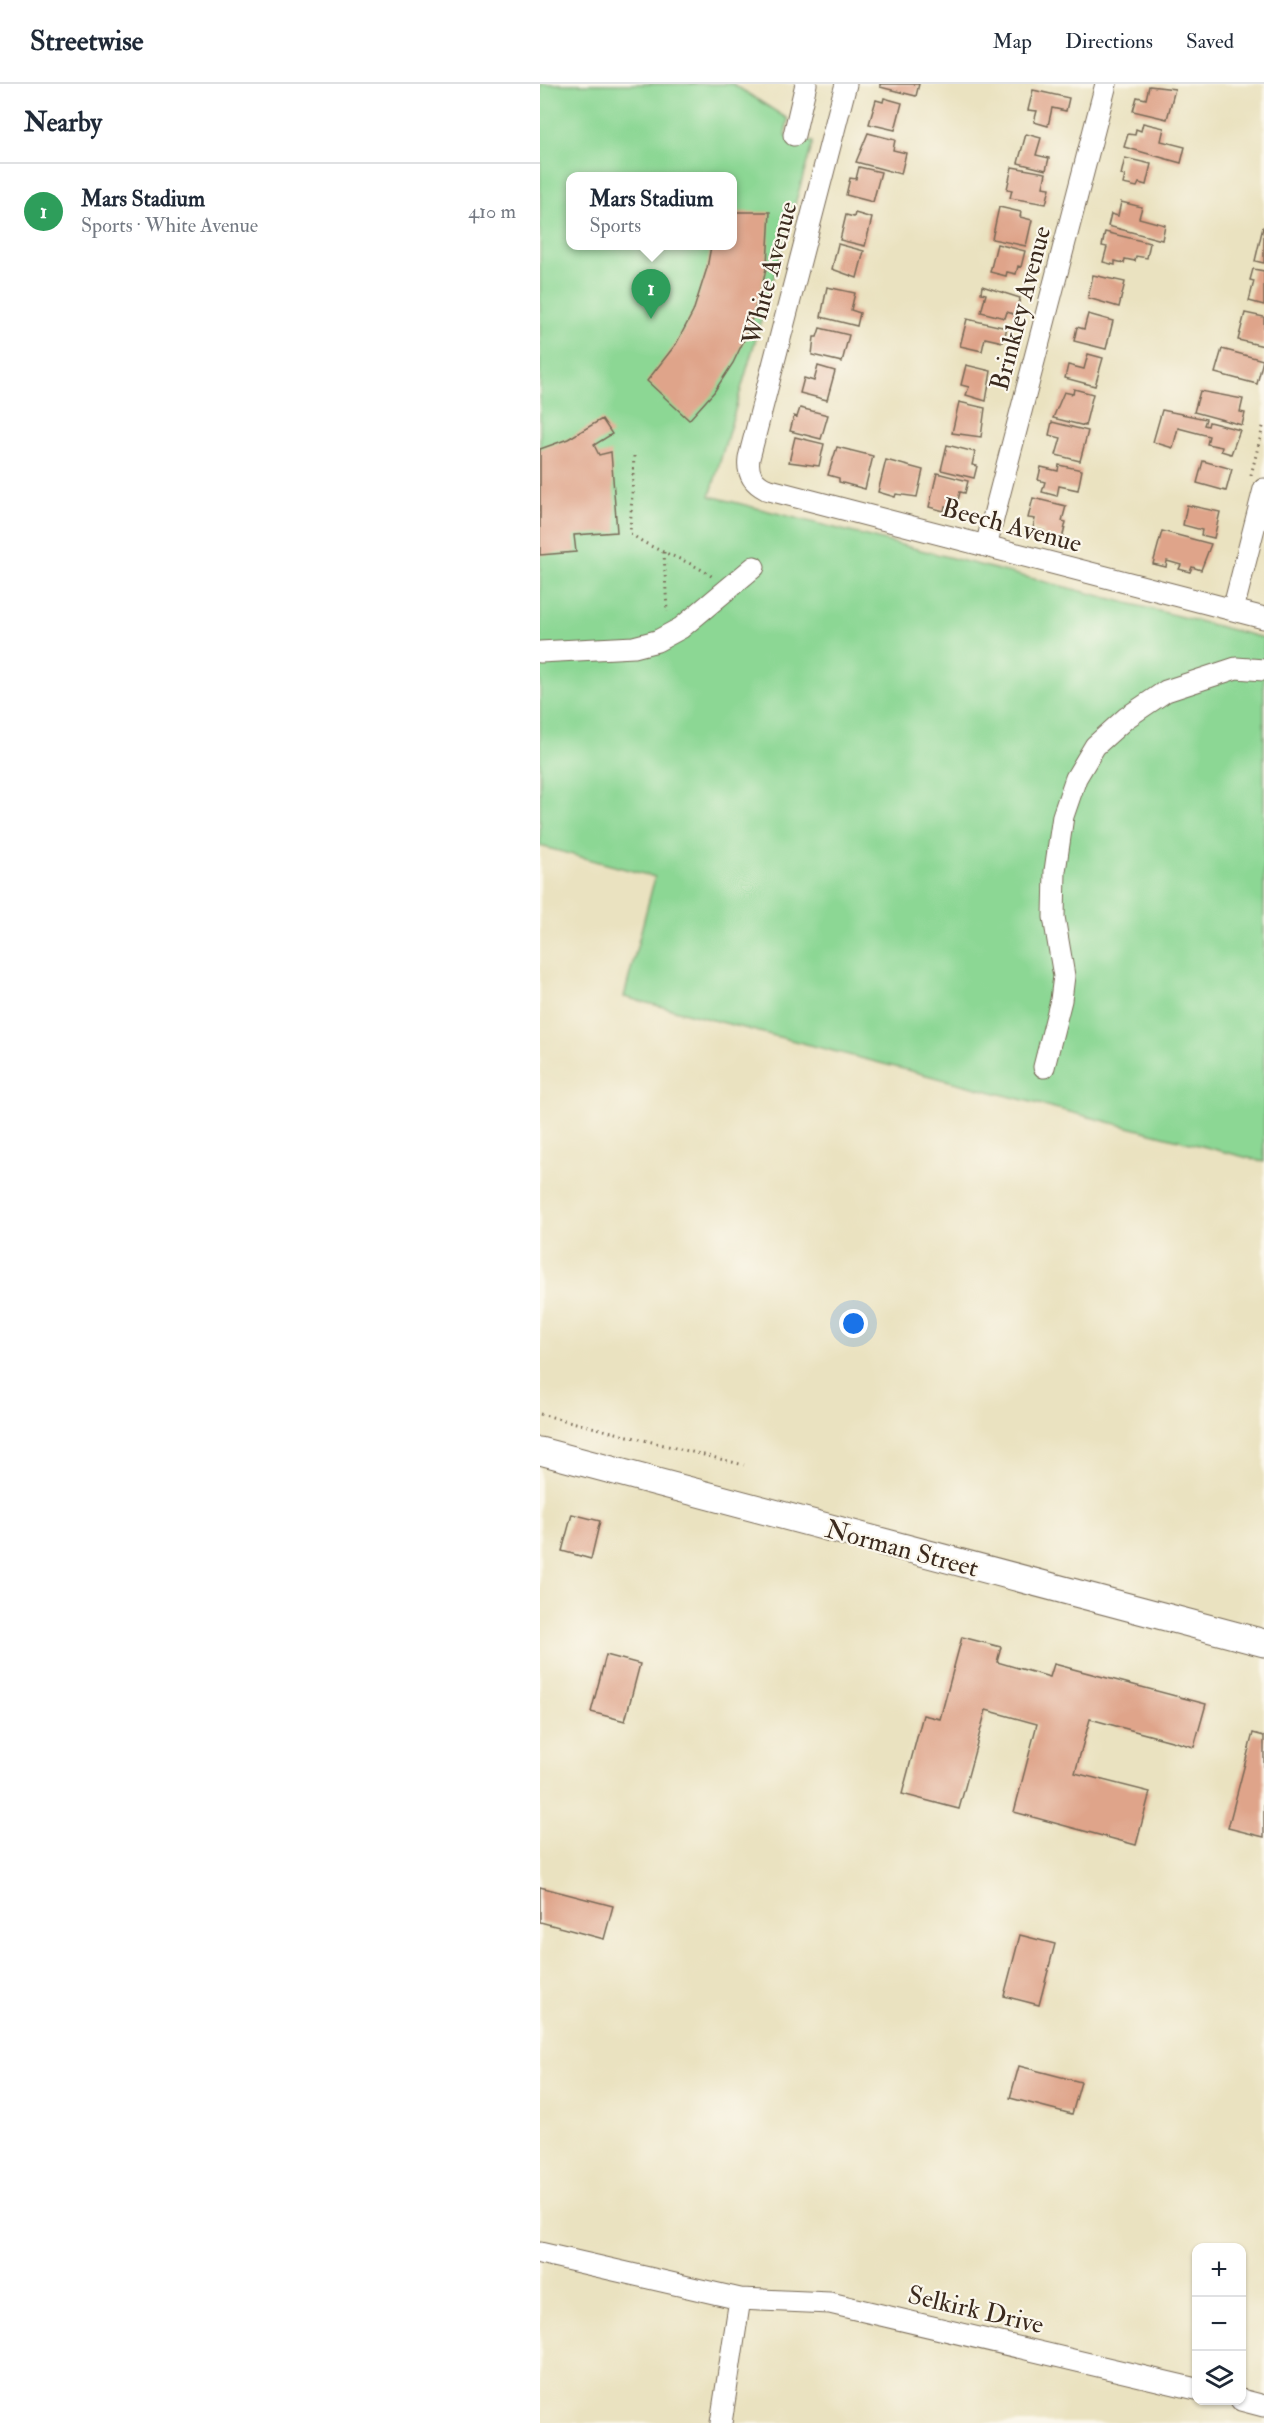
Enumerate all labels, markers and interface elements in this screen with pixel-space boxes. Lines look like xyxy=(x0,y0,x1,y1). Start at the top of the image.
text: Streetwise xyxy=(30,24,144,59)
text: Map xyxy=(992,28,1032,55)
text: Directions xyxy=(1065,28,1153,55)
text: Saved xyxy=(1186,28,1234,55)
text: Nearby xyxy=(24,107,102,139)
popup xyxy=(566,172,737,250)
text: Mars Stadium xyxy=(81,185,205,213)
text: Mars Stadium xyxy=(589,185,714,213)
street label: White Avenue xyxy=(735,198,804,349)
text: 1 xyxy=(40,199,47,224)
text: 410 m xyxy=(468,199,516,224)
text: Sports · White Avenue xyxy=(81,213,258,238)
text: Sports xyxy=(589,213,641,238)
street label: Brinkley Avenue xyxy=(984,222,1058,394)
pin: 1 xyxy=(632,270,670,319)
street label: Beech Avenue xyxy=(938,492,1085,560)
your location xyxy=(839,1309,868,1338)
street label: Norman Street xyxy=(822,1513,982,1585)
map controls xyxy=(1192,2243,1246,2405)
button: + xyxy=(1192,2243,1246,2297)
street label: Selkirk Drive xyxy=(905,2279,1047,2341)
button: − xyxy=(1192,2297,1246,2351)
button: layers xyxy=(1192,2351,1246,2405)

